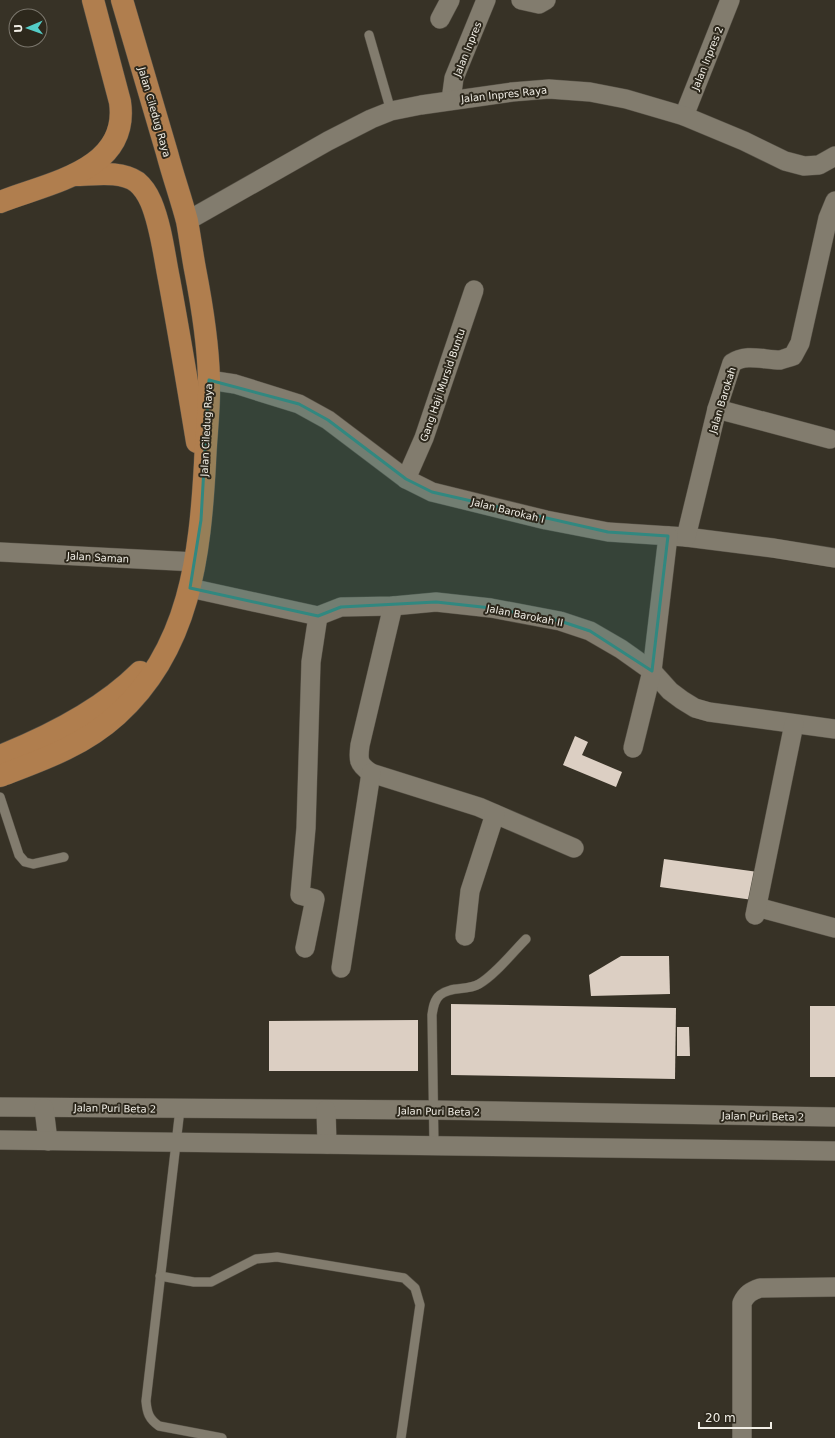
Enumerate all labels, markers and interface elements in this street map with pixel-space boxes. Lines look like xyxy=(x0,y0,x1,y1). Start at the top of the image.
north arrow xyxy=(8,8,48,48)
street label: Jalan Inpres xyxy=(451,20,483,79)
text: U xyxy=(12,24,25,33)
street label: Jalan Inpres 2 xyxy=(689,25,725,93)
street label: Jalan Ciledug Raya xyxy=(136,65,173,159)
street label: Jalan Inpres Raya xyxy=(459,85,548,105)
street label: Gang Haji Mursid Buntu xyxy=(418,327,467,443)
street label: Jalan Barokah xyxy=(707,366,738,436)
street label: Jalan Ciledug Raya xyxy=(199,383,214,478)
street label: Jalan Barokah I xyxy=(469,496,545,525)
street label: Jalan Saman xyxy=(66,550,129,565)
street label: Jalan Barokah II xyxy=(485,602,564,628)
street label: Jalan Puri Beta 2 xyxy=(73,1102,156,1115)
street label: Jalan Puri Beta 2 xyxy=(397,1105,480,1118)
street label: Jalan Puri Beta 2 xyxy=(721,1110,804,1123)
scale bar xyxy=(699,1404,771,1430)
text: 20 m xyxy=(705,1411,736,1425)

